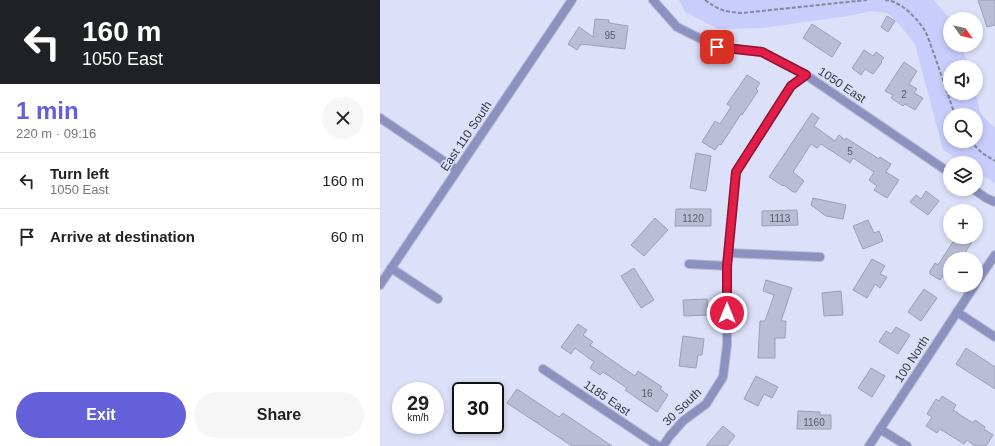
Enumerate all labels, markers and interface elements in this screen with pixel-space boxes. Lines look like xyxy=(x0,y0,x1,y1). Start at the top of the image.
north arrow xyxy=(943,12,983,52)
map controls xyxy=(943,12,983,292)
icon: left xyxy=(16,16,68,68)
text: 160 m xyxy=(82,16,161,47)
house number: 95 xyxy=(604,30,616,41)
pin xyxy=(700,30,734,64)
icon: arrive xyxy=(706,36,728,58)
text: 1050 East xyxy=(82,49,163,69)
button: sound xyxy=(943,60,983,100)
street label: 1050 East xyxy=(816,64,869,106)
house number: 2 xyxy=(901,89,907,100)
text: 1 min xyxy=(16,97,79,124)
button: close xyxy=(322,97,364,139)
street label: East 110 South xyxy=(438,98,494,174)
button: search xyxy=(943,108,983,148)
text: 220 m · 09:16 xyxy=(16,126,96,141)
house number: 5 xyxy=(847,146,853,157)
button: layers xyxy=(943,156,983,196)
text: Turn left xyxy=(50,165,109,182)
icon: left xyxy=(16,170,38,192)
text: 160 m xyxy=(322,172,364,189)
text: 1050 East xyxy=(50,182,109,197)
button: + xyxy=(943,204,983,244)
house number: 1120 xyxy=(682,213,704,224)
house number: 1113 xyxy=(770,213,791,224)
icon: arrive xyxy=(16,226,38,248)
text: Arrive at destination xyxy=(50,228,195,245)
text: 60 m xyxy=(331,228,364,245)
button: − xyxy=(943,252,983,292)
position arrow xyxy=(706,292,748,334)
street label: 100 North xyxy=(892,333,932,385)
street label: 1185 East xyxy=(581,377,633,419)
speed limit sign: 30 xyxy=(452,382,504,434)
street label: 30 South xyxy=(660,385,704,429)
house number: 16 xyxy=(641,388,653,399)
button: Exit xyxy=(16,392,186,438)
button: Share xyxy=(194,392,364,438)
text: 29 xyxy=(407,392,429,414)
text: km/h xyxy=(407,412,429,423)
house number: 1160 xyxy=(803,417,825,428)

